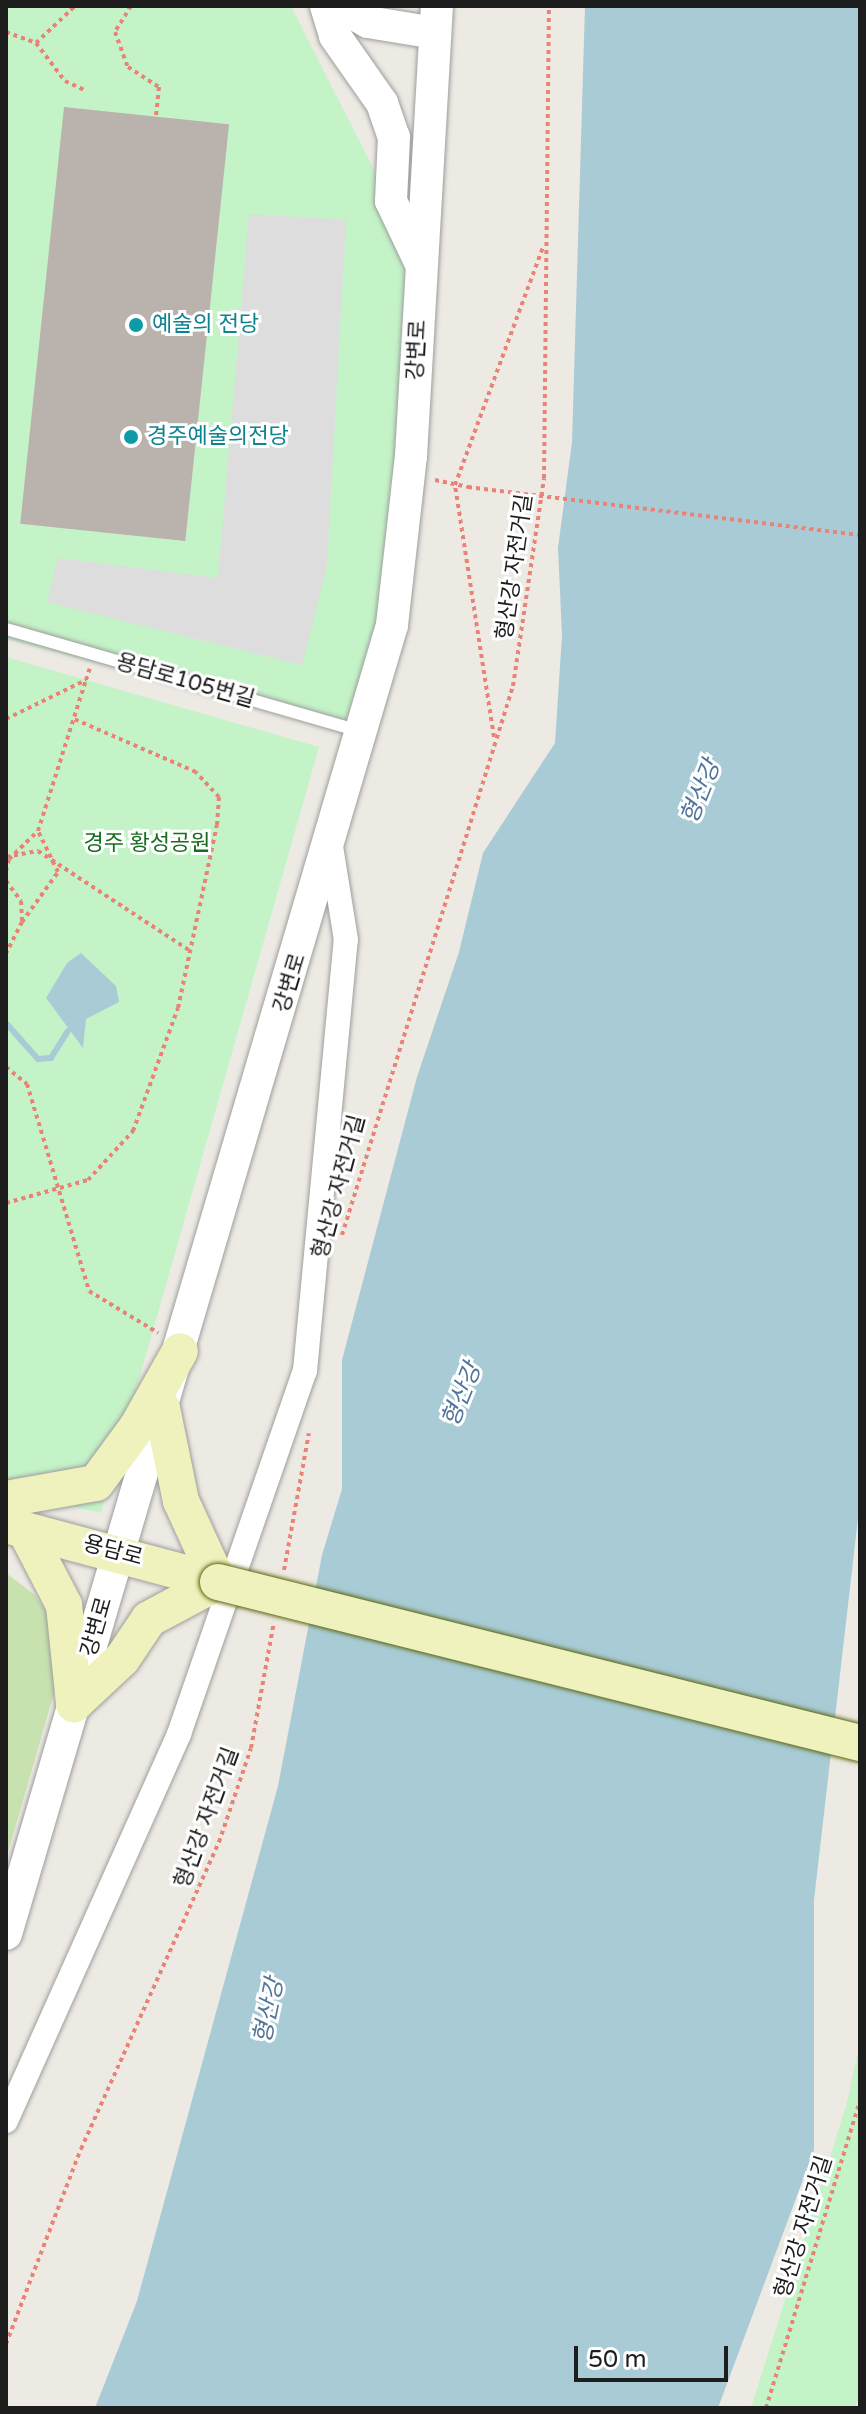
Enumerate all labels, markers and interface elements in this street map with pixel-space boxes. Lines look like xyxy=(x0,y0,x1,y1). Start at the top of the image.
place label: 예술의 전당 xyxy=(152,312,259,338)
marker: 예술의 전당 xyxy=(127,316,145,334)
street label: 강변로 xyxy=(402,319,432,381)
place label: 경주예술의전당 xyxy=(147,424,289,450)
marker: 경주예술의전당 xyxy=(122,428,140,446)
street label: 형산강 자전거길 xyxy=(492,492,538,642)
street label: 용담로105번길 xyxy=(113,649,257,713)
water label: 형산강 xyxy=(675,756,727,828)
park label: 경주 황성공원 xyxy=(83,831,211,857)
street label: 강변로 xyxy=(269,950,311,1016)
street label: 형산강 자전거길 xyxy=(307,1112,371,1262)
water label: 형산강 xyxy=(436,1359,488,1431)
street label: 용담로 xyxy=(80,1530,146,1572)
street label: 강변로 xyxy=(76,1594,118,1660)
street label: 형산강 자전거길 xyxy=(169,1744,245,1892)
water label: 형산강 xyxy=(248,1976,290,2046)
street label: 형산강 자전거길 xyxy=(770,2153,838,2301)
scale bar xyxy=(578,2330,732,2380)
text: 50 m xyxy=(588,2345,646,2374)

